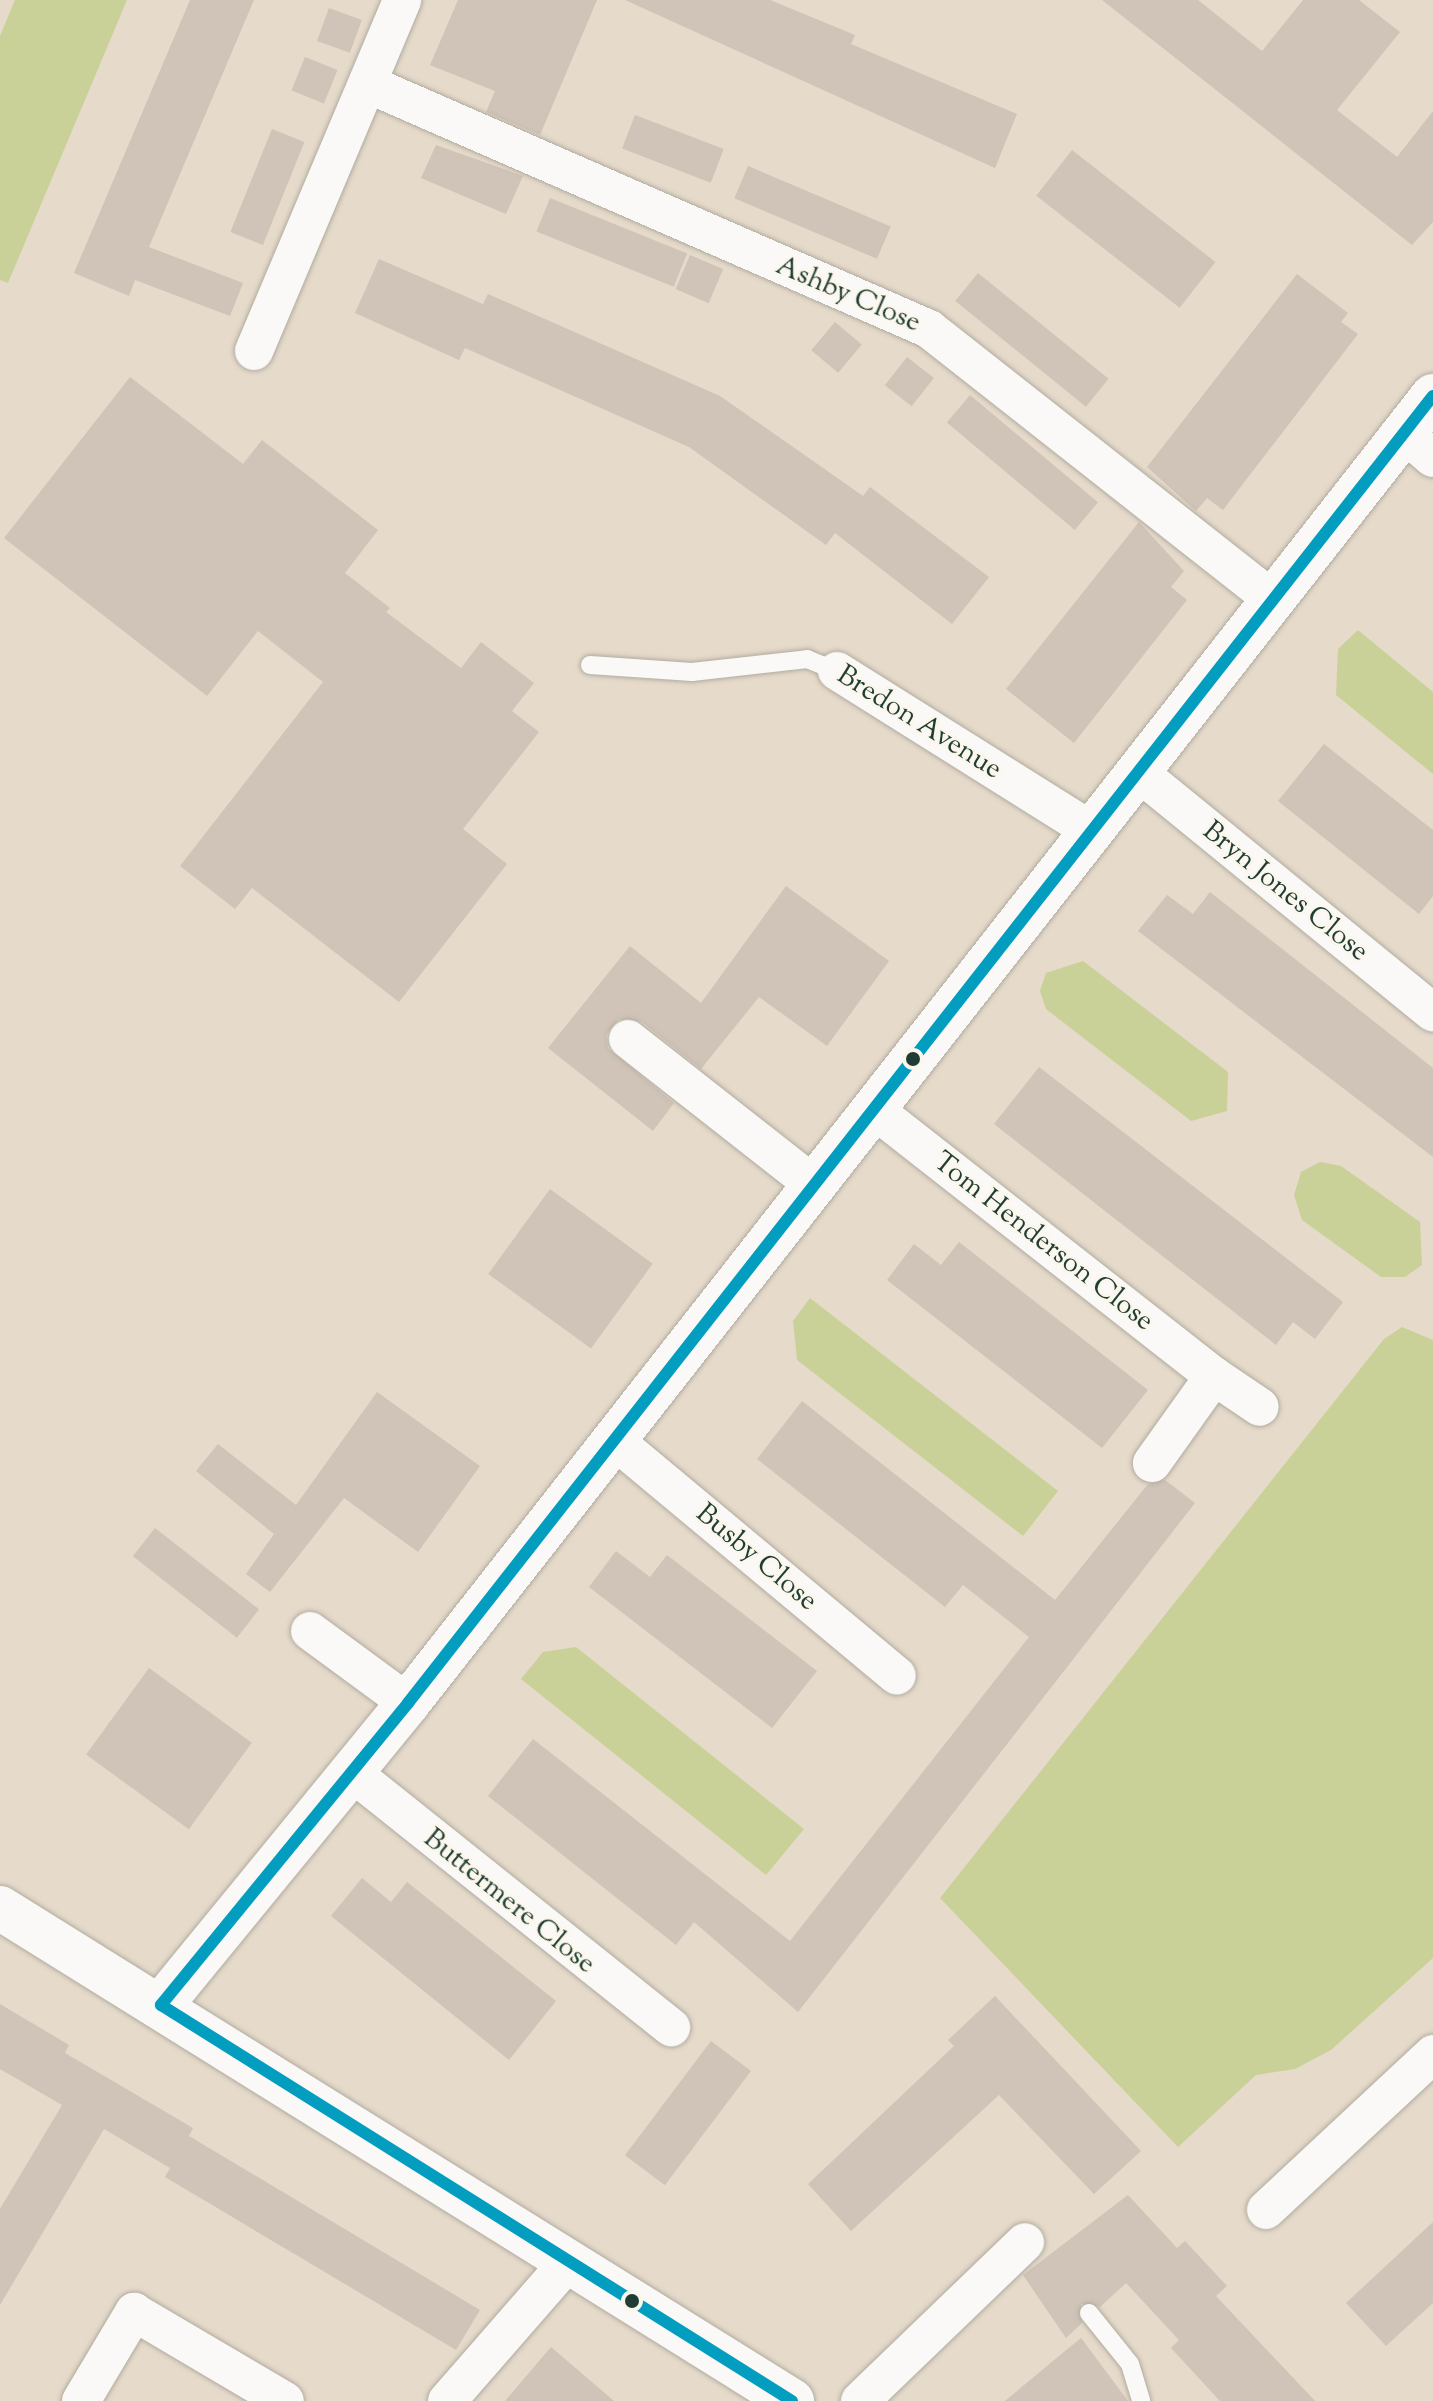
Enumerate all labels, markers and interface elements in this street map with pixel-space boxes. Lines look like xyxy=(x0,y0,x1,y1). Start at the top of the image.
street label: Ashby Close xyxy=(771,249,925,341)
street label: Bredon Avenue xyxy=(830,659,1008,787)
street label: Bryn Jones Close xyxy=(1195,815,1375,969)
unlabelled marker xyxy=(905,1051,921,1067)
street label: Tom Henderson Close xyxy=(926,1145,1160,1339)
street label: Busby Close xyxy=(688,1497,824,1619)
street label: Buttermere Close xyxy=(416,1822,602,1982)
unlabelled marker xyxy=(624,2293,640,2309)

